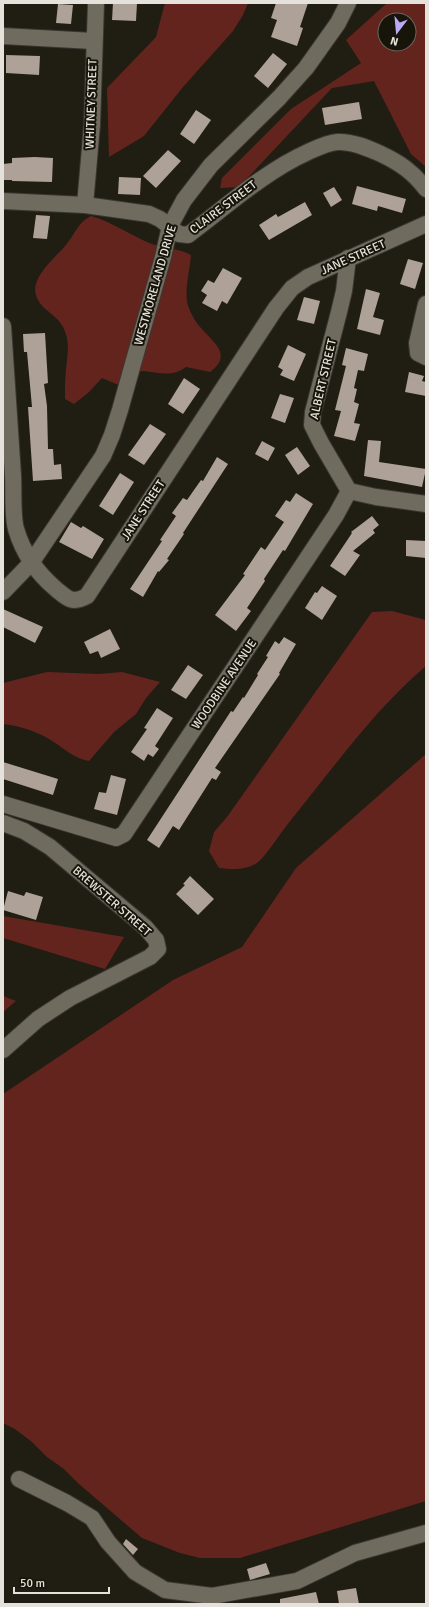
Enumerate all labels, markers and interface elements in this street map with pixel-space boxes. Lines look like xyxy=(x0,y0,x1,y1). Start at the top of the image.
north arrow xyxy=(377,12,417,52)
text: N xyxy=(389,34,400,48)
street label: WHITNEY STREET xyxy=(82,59,101,149)
street label: CLAIRE STREET xyxy=(187,177,260,237)
street label: WESTMORELAND DRIVE xyxy=(131,223,180,347)
street label: JANE STREET xyxy=(319,237,388,278)
street label: ALBERT STREET xyxy=(307,337,340,421)
street label: JANE STREET xyxy=(118,477,169,543)
street label: WOODBINE AVENUE xyxy=(189,636,260,732)
street label: BREWSTER STREET xyxy=(69,863,154,940)
scale bar xyxy=(14,1569,109,1595)
text: 50 m xyxy=(20,1576,45,1591)

